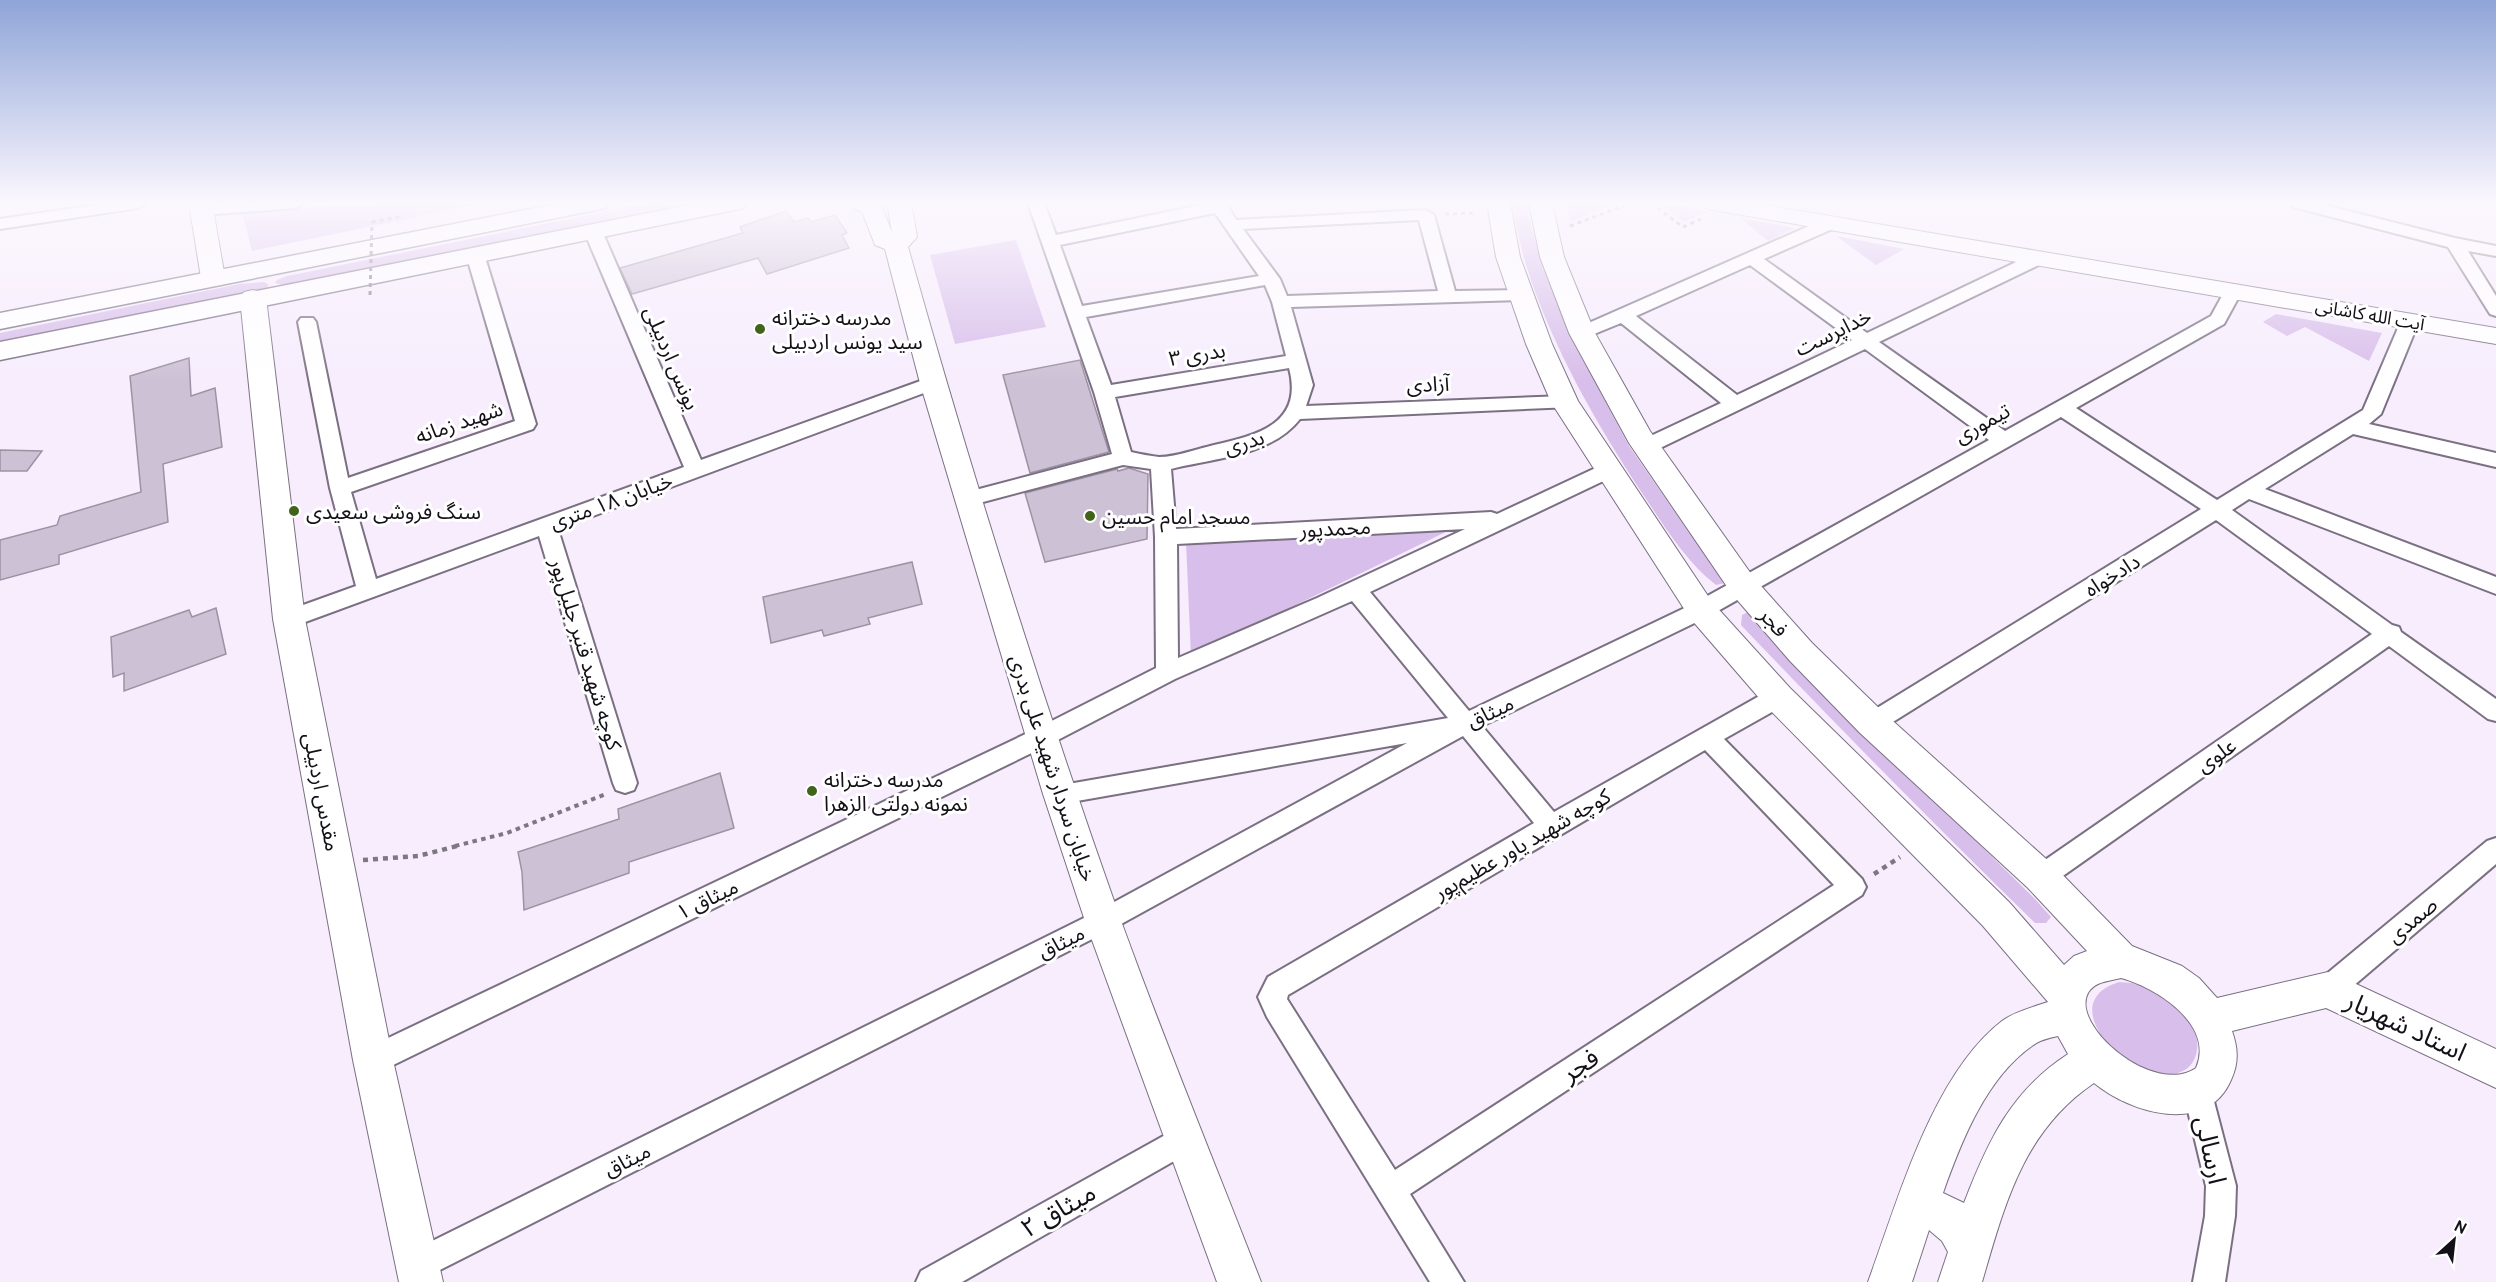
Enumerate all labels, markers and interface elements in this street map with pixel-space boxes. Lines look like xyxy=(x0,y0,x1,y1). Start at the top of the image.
street label: آیت الله کاشانی xyxy=(2314,295,2427,336)
street label: یونس اردبیلی xyxy=(639,302,705,414)
street label: خداپرست xyxy=(1791,303,1876,362)
place label: مدرسه دخترانه سید یونس اردبیلی xyxy=(772,305,923,354)
marker: مدرسه دخترانه سید یونس اردبیلی xyxy=(753,322,767,336)
street label: بدری ۳ xyxy=(1167,337,1227,371)
street label: آزادی xyxy=(1406,371,1451,397)
street label: شهید زمانه xyxy=(412,395,506,449)
street label: تیموری xyxy=(1950,398,2014,448)
street label: بدری xyxy=(1221,424,1267,460)
street label: خیابان ۱۸ متری xyxy=(546,467,676,535)
place label: سنگ فروشی سعیدی xyxy=(306,499,481,524)
marker: سنگ فروشی سعیدی xyxy=(287,504,301,518)
place label: مسجد امام حسین xyxy=(1102,504,1251,533)
marker: مسجد امام حسین xyxy=(1083,509,1097,523)
street label: محمدپور xyxy=(1298,514,1371,544)
street label: دادخواه xyxy=(2080,548,2144,602)
street label: کوچه شهید قنبر جلیل‌پور xyxy=(544,554,627,754)
street label: فجر xyxy=(1754,601,1794,642)
street label: خیابان سردار شهید علی بدری xyxy=(1004,651,1102,885)
street label: میثاق xyxy=(1462,690,1518,734)
street label: مقدس اردبیلی xyxy=(298,731,346,853)
street label: علوی xyxy=(2191,733,2241,777)
place label: مدرسه دخترانه نمونه دولتی الزهرا xyxy=(824,767,968,816)
street label: کوچه شهید یاور عظیم‌پور xyxy=(1428,783,1617,908)
marker: مدرسه دخترانه نمونه دولتی الزهرا xyxy=(805,784,819,798)
street label: میثاق ۱ xyxy=(672,873,742,925)
street label: صمدی xyxy=(2382,892,2442,948)
street label: میثاق xyxy=(1033,920,1089,964)
street label: استاد شهریار xyxy=(2339,984,2472,1068)
street label: فجر xyxy=(1554,1041,1605,1089)
street label: ارسالی xyxy=(2188,1113,2234,1187)
street label: میثاق xyxy=(599,1138,655,1182)
street label: میثاق ۲ xyxy=(1015,1176,1101,1244)
north arrow xyxy=(2424,1210,2484,1270)
text: N xyxy=(2451,1216,2470,1238)

